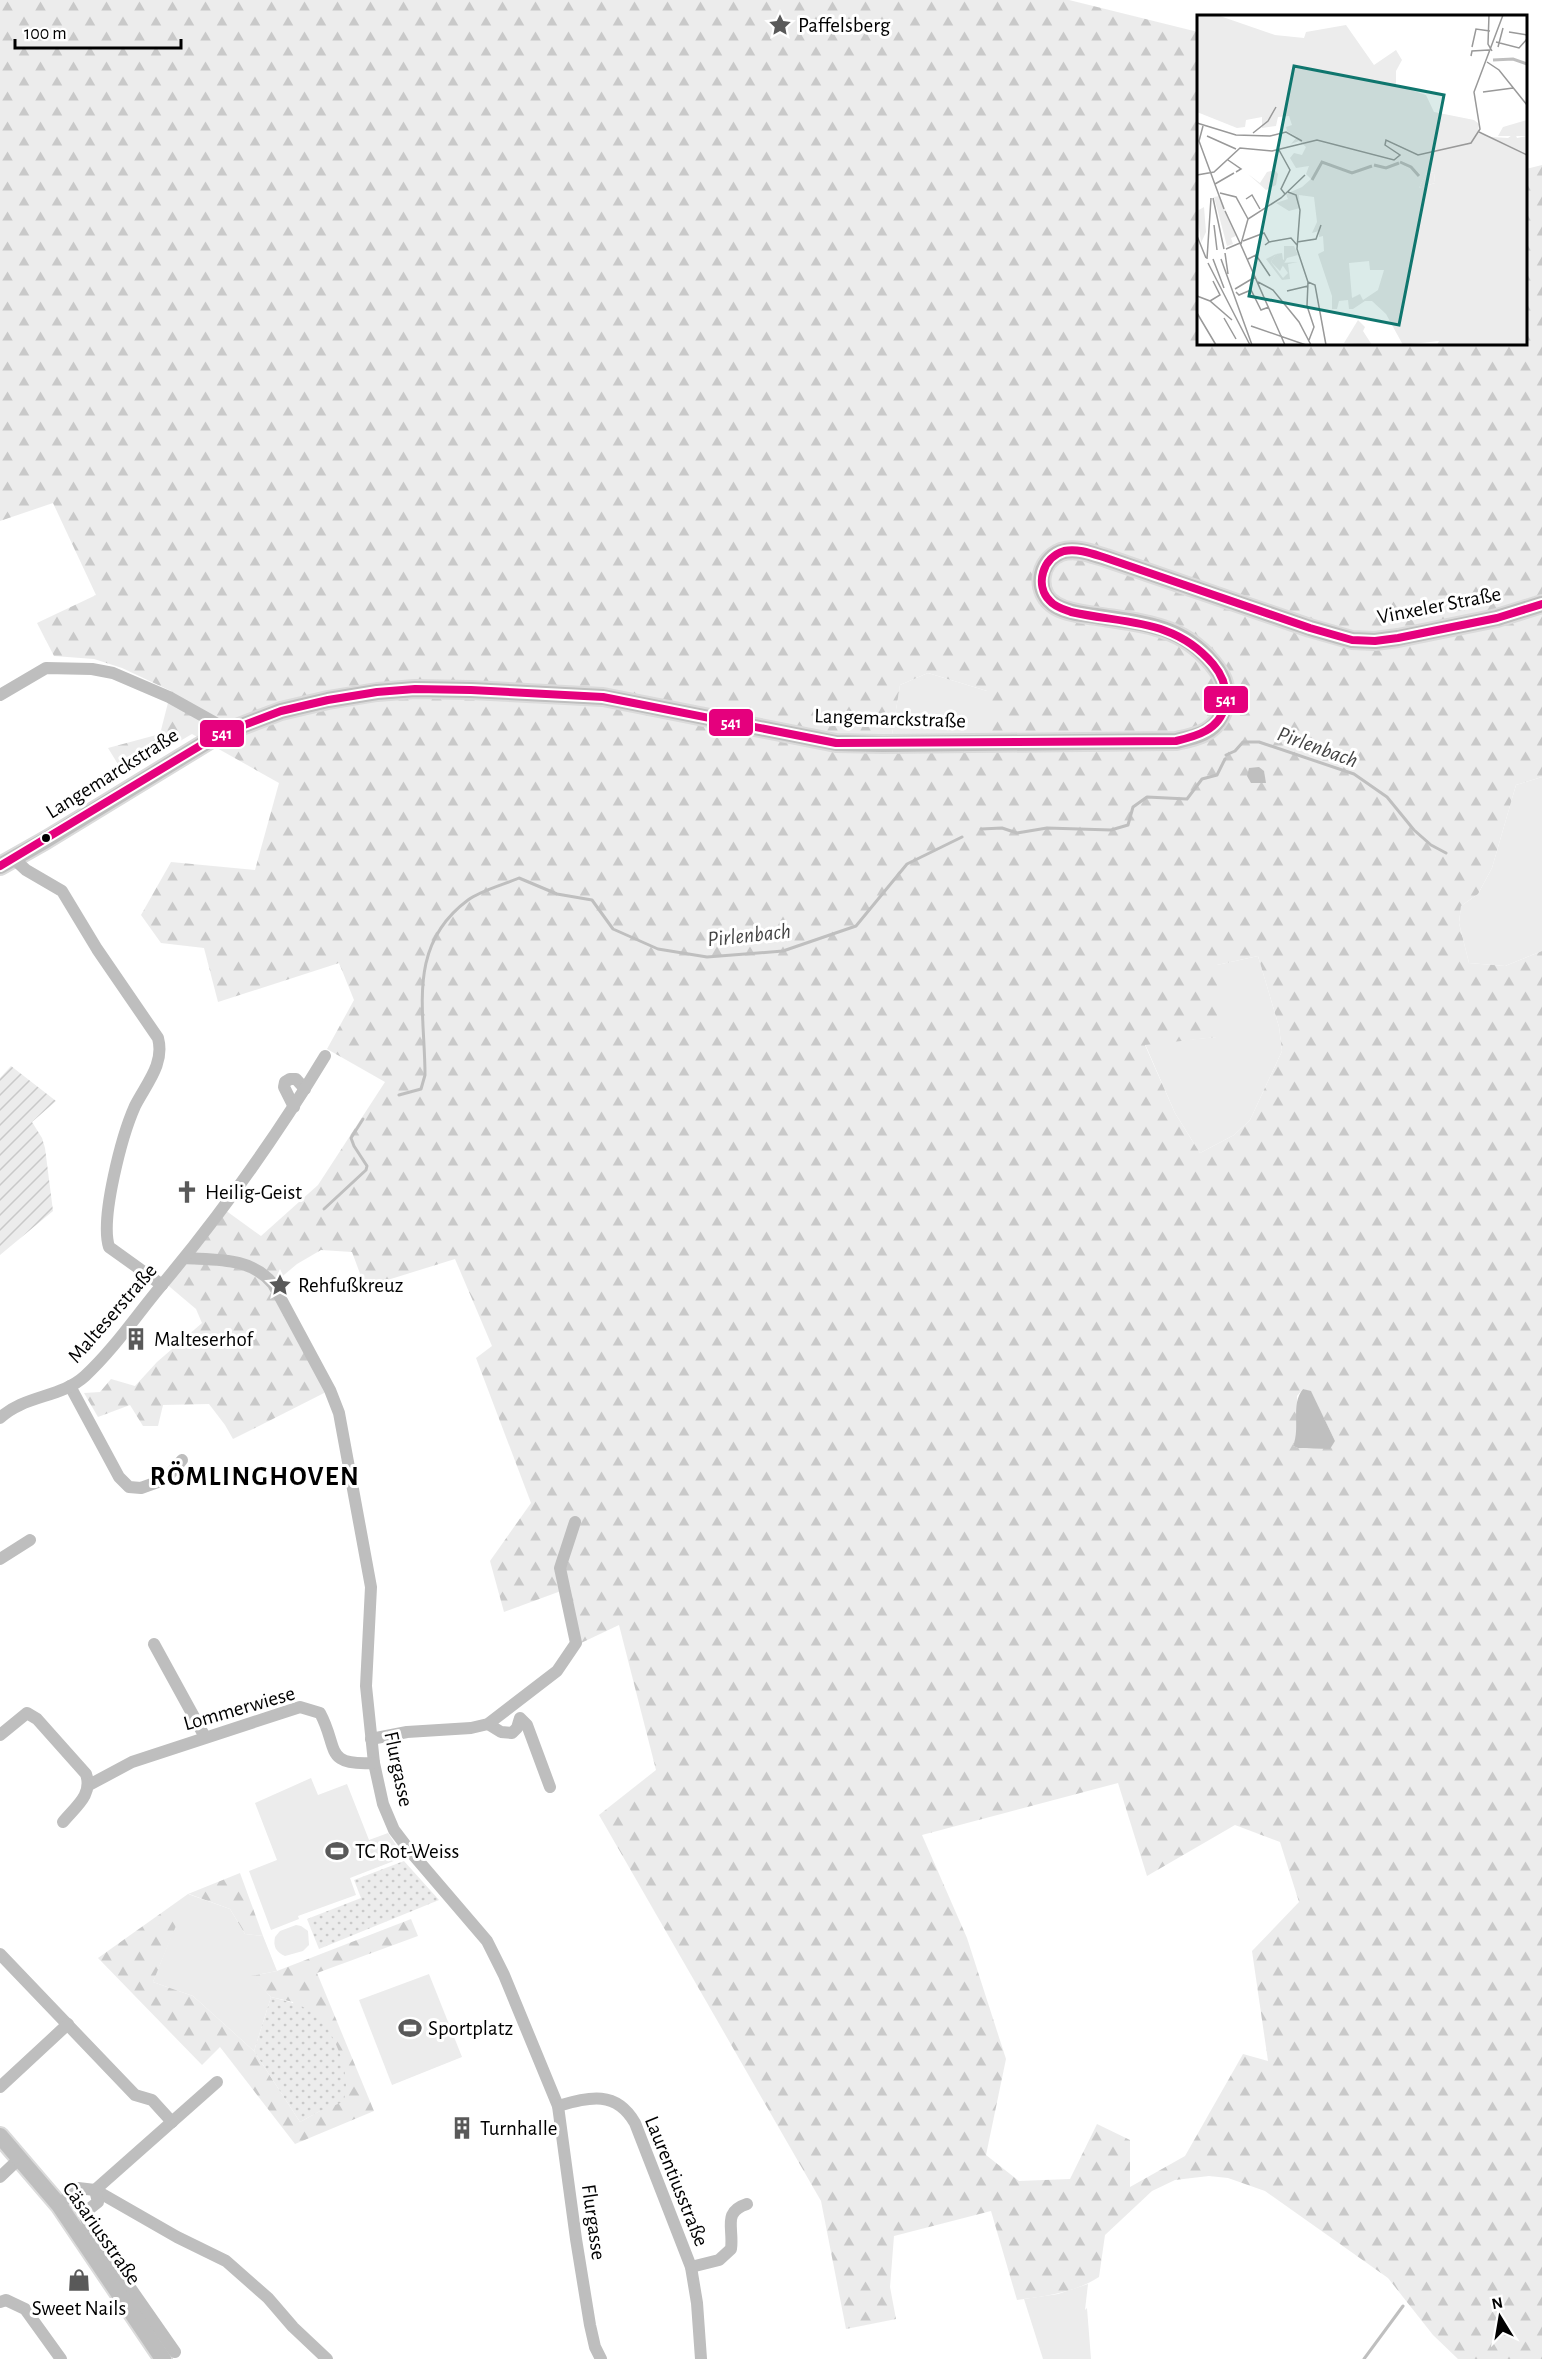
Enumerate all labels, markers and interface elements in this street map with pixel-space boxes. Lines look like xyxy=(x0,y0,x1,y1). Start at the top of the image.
scale bar xyxy=(15,12,182,50)
place icon: Paffelsberg xyxy=(767,12,793,38)
place label: Paffelsberg xyxy=(798,15,891,36)
inset map xyxy=(1197,15,1527,345)
text: 100 m xyxy=(24,25,67,43)
street label: Vinxeler Straße xyxy=(1375,583,1503,628)
line badge: 541 xyxy=(1203,685,1249,714)
text: 541 xyxy=(1216,692,1236,708)
street label: Langemarckstraße xyxy=(814,705,966,732)
line badge: 541 xyxy=(708,708,754,737)
text: 541 xyxy=(721,715,741,731)
line badge: 541 xyxy=(199,719,245,748)
water label: Pirlenbach xyxy=(1274,722,1361,772)
street label: Langemarckstraße xyxy=(42,724,182,823)
text: 541 xyxy=(212,726,232,742)
unlabelled marker xyxy=(40,832,52,844)
water label: Pirlenbach xyxy=(706,920,792,950)
church icon: Heilig-Geist xyxy=(174,1179,200,1205)
place label: Heilig-Geist xyxy=(205,1182,302,1203)
street label: Malteserstraße xyxy=(64,1260,161,1367)
place icon: Rehfußkreuz xyxy=(267,1272,293,1298)
place label: Rehfußkreuz xyxy=(298,1275,403,1296)
building icon: Malteserhof xyxy=(123,1326,149,1352)
place label: Malteserhof xyxy=(154,1329,254,1350)
district label: RÖMLINGHOVEN xyxy=(150,1461,360,1490)
street label: Lommerwiese xyxy=(181,1683,297,1734)
street label: Flurgasse xyxy=(380,1730,417,1809)
sports icon: TC Rot-Weiss xyxy=(324,1838,350,1864)
place label: TC Rot-Weiss xyxy=(355,1841,459,1862)
sports icon: Sportplatz xyxy=(397,2015,423,2041)
place label: Sportplatz xyxy=(428,2018,513,2039)
street label: Laurentiusstraße xyxy=(641,2113,712,2249)
building icon: Turnhalle xyxy=(449,2115,475,2141)
place label: Turnhalle xyxy=(480,2118,558,2139)
street label: Cäsariusstraße xyxy=(58,2178,145,2289)
street label: Flurgasse xyxy=(578,2183,609,2261)
shop icon: Sweet Nails xyxy=(66,2267,92,2293)
north arrow xyxy=(1470,2287,1530,2347)
text: N xyxy=(1490,2294,1504,2312)
place label: Sweet Nails xyxy=(32,2298,126,2319)

